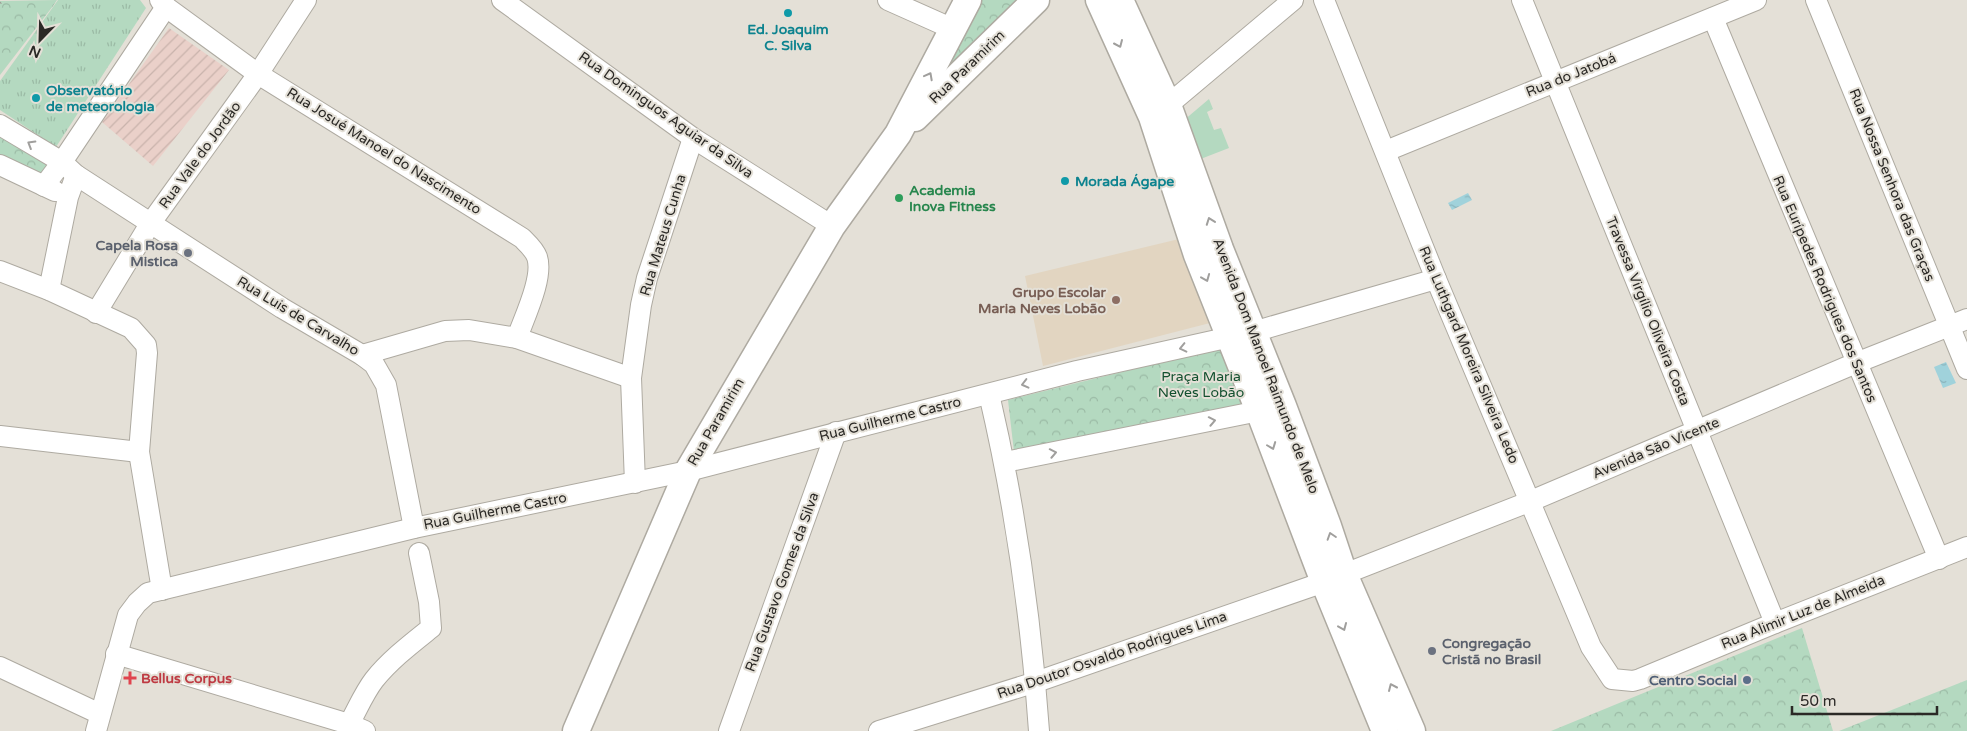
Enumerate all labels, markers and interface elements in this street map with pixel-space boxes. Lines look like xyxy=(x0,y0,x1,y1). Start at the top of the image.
marker: Ed. Joaquim C. Silva xyxy=(782,7,794,19)
north arrow xyxy=(15,15,65,65)
place label: Ed. Joaquim C. Silva xyxy=(747,21,829,54)
street label: Rua Paramirim xyxy=(926,27,1008,107)
one-way arrow xyxy=(1112,39,1123,48)
text: N xyxy=(27,41,44,62)
street label: Rua Dominguos Aguiar da Silva xyxy=(576,48,756,182)
street label: Rua do Jatobá xyxy=(1523,49,1619,101)
one-way arrow xyxy=(923,72,933,81)
place label: Observatório de meteorologia xyxy=(46,82,155,115)
street label: Rua Josué Manoel do Nascimento xyxy=(284,84,484,218)
street label: Rua Nossa Senhora das Graças xyxy=(1845,86,1939,284)
marker: Observatório de meteorologia xyxy=(30,92,42,104)
street label: Rua Vale do Jordão xyxy=(155,98,245,212)
one-way arrow xyxy=(27,140,36,150)
street label: Rua Mateus Cunha xyxy=(636,172,690,298)
place label: Morada Ágape xyxy=(1075,173,1174,190)
street label: Rua Eurípedes Rodrigues dos Santos xyxy=(1769,173,1881,405)
marker: Morada Ágape xyxy=(1059,175,1071,187)
place label: Academia Inova Fitness xyxy=(909,182,996,215)
marker: Academia Inova Fitness xyxy=(893,192,905,204)
street label: Travessa Virgílio Oliveira Costa xyxy=(1602,214,1694,408)
one-way arrow xyxy=(1206,218,1216,226)
street label: Avenida Dom Manoel Raimundo de Melo xyxy=(1209,236,1323,496)
place label: Capela Rosa Mistica xyxy=(96,237,178,270)
street label: Rua Luthgard Moreira Silveira Ledo xyxy=(1415,244,1523,466)
marker: Capela Rosa Mistica xyxy=(182,247,194,259)
street label: Rua Luis de Carvalho xyxy=(234,273,362,359)
one-way arrow xyxy=(1200,273,1211,282)
place label: Grupo Escolar Maria Neves Lobão xyxy=(978,284,1107,317)
marker: Grupo Escolar Maria Neves Lobão xyxy=(1110,294,1122,306)
one-way arrow xyxy=(1179,342,1187,353)
park label: Praça Maria Neves Lobão xyxy=(1158,368,1244,401)
street label: Rua Paramirim xyxy=(684,375,748,469)
one-way arrow xyxy=(1021,379,1029,389)
street label: Rua Guilherme Castro xyxy=(817,393,963,445)
street label: Avenida São Vicente xyxy=(1590,414,1722,482)
one-way arrow xyxy=(1207,416,1216,426)
one-way arrow xyxy=(1267,441,1277,449)
one-way arrow xyxy=(1048,448,1057,458)
street label: Rua Guilherme Castro xyxy=(422,489,568,533)
street label: Rua Gustavo Gomes da Silva xyxy=(742,490,822,674)
one-way arrow xyxy=(1327,532,1337,541)
street label: Rua Alimir Luz de Almeida xyxy=(1719,571,1887,653)
street label: Rua Doutor Osvaldo Rodrigues Lima xyxy=(995,608,1229,702)
one-way arrow xyxy=(1336,622,1347,631)
place label: Congregação Cristã no Brasil xyxy=(1442,635,1541,668)
marker: Congregação Cristã no Brasil xyxy=(1426,645,1438,657)
place label: Bellus Corpus xyxy=(141,670,232,687)
marker: Bellus Corpus xyxy=(123,671,137,685)
place label: Centro Social xyxy=(1649,672,1737,689)
marker: Centro Social xyxy=(1741,674,1753,686)
one-way arrow xyxy=(1388,683,1399,692)
scale bar xyxy=(1792,684,1937,716)
text: 50 m xyxy=(1800,692,1837,710)

